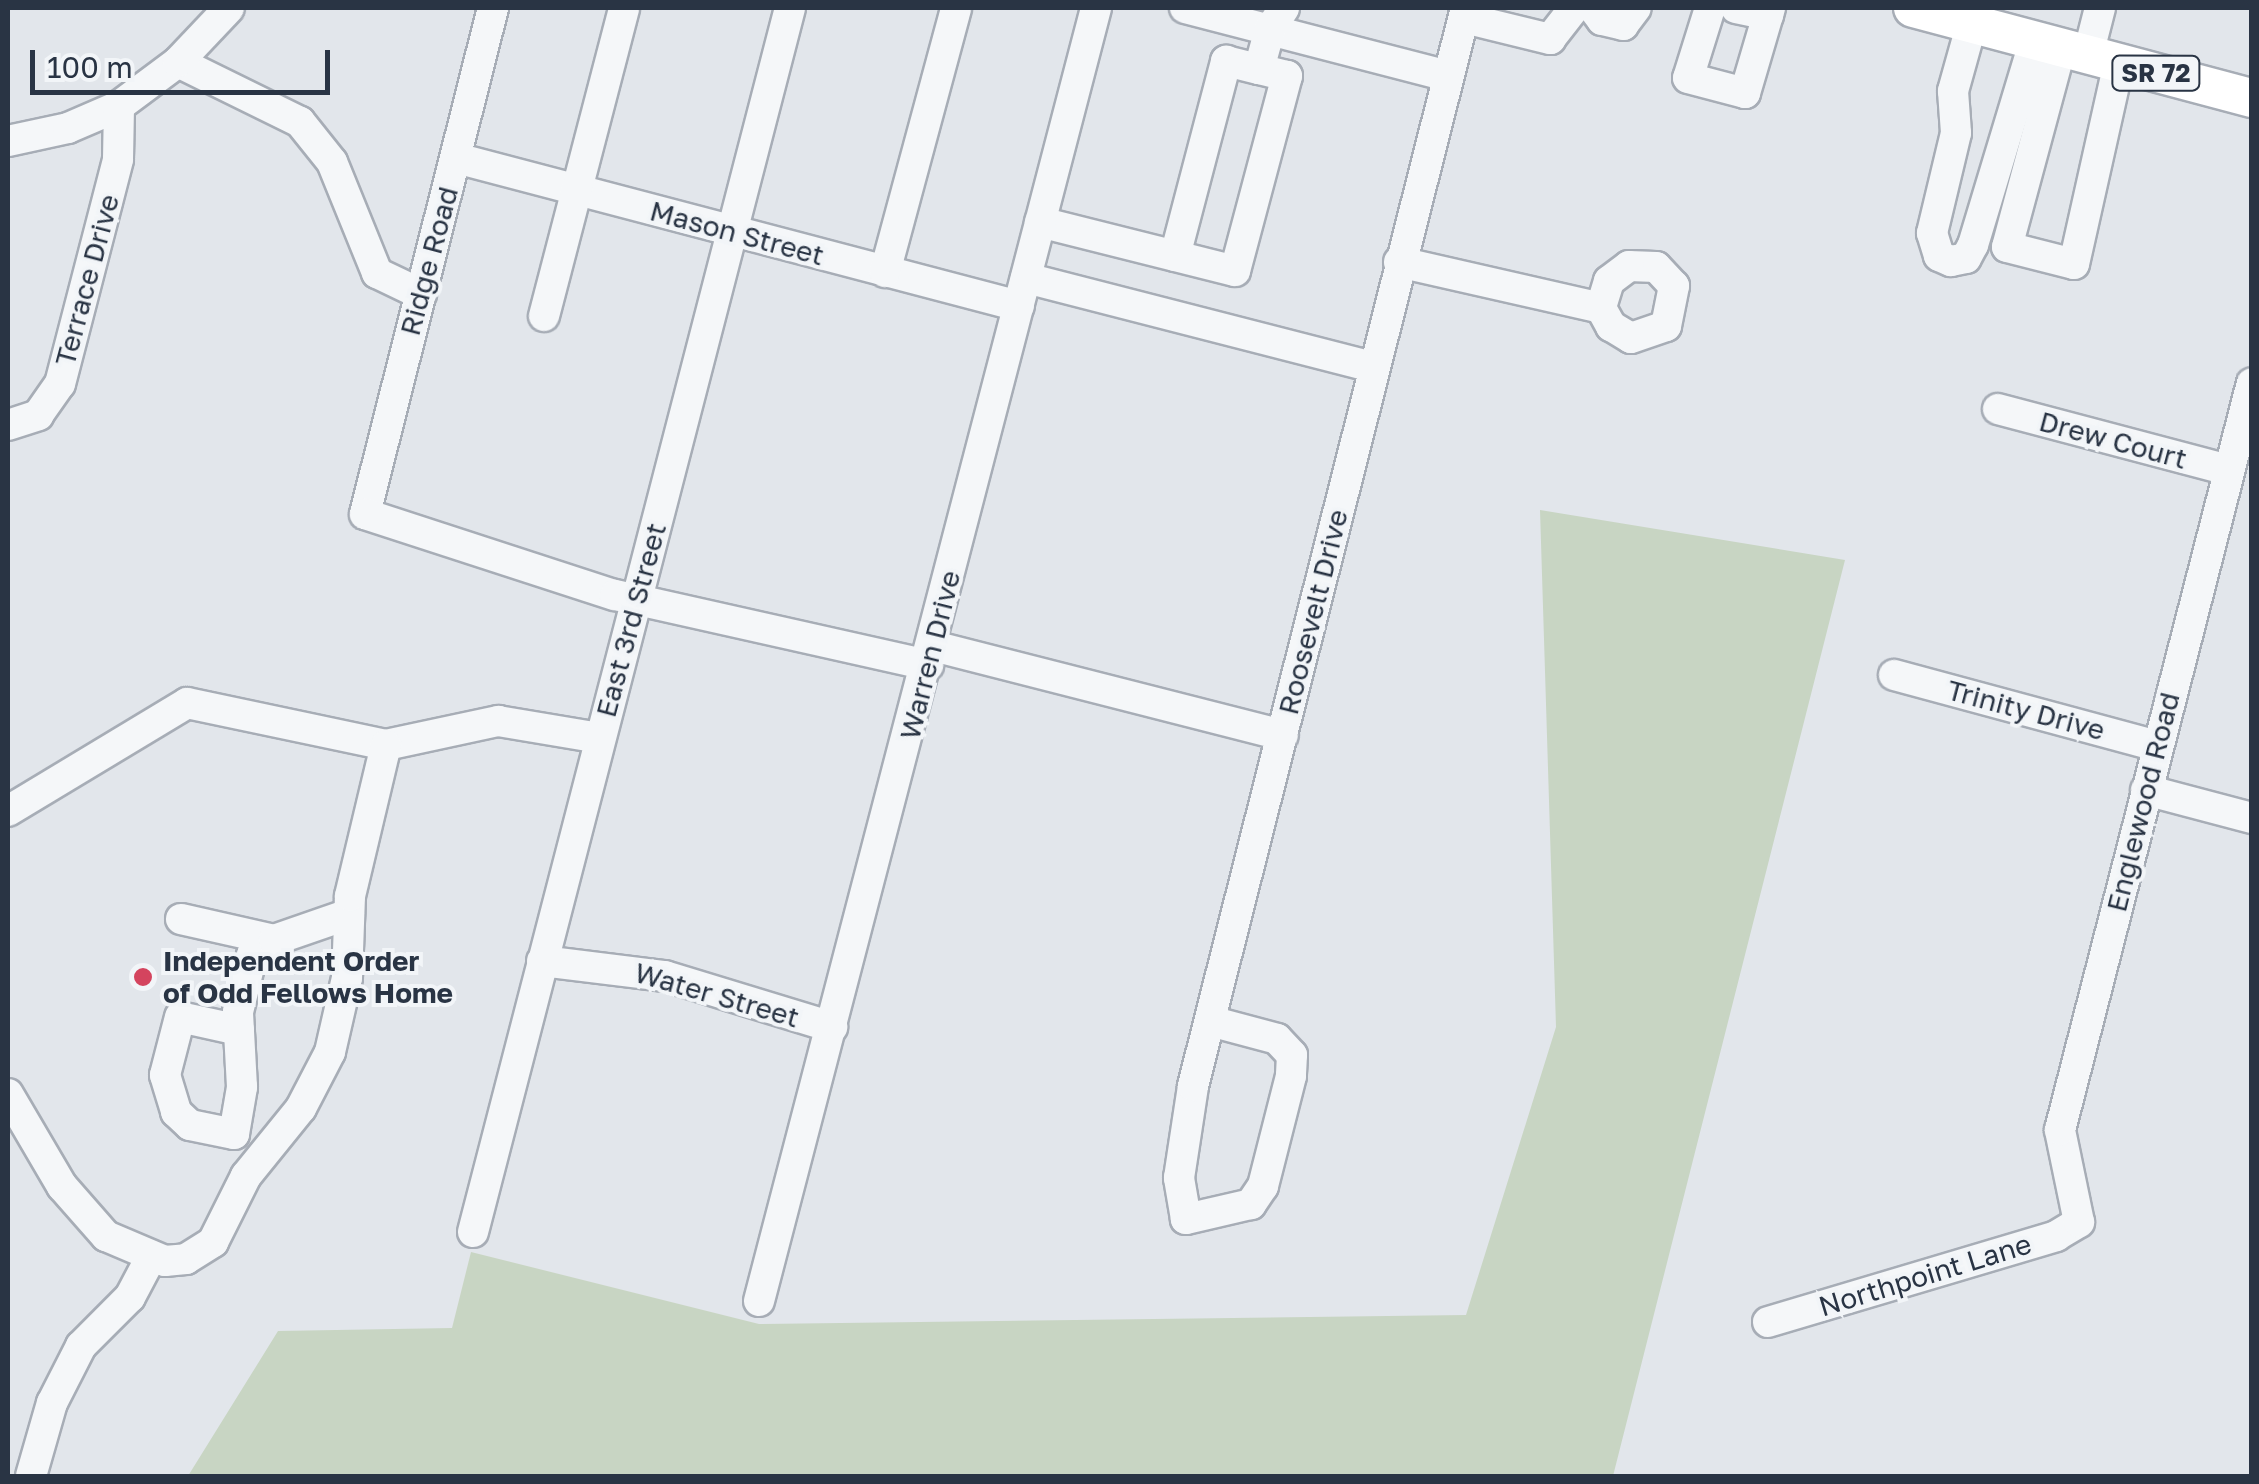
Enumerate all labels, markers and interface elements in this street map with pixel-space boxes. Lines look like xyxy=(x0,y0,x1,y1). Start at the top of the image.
scale bar xyxy=(35,30,335,92)
text: 100 m xyxy=(47,49,133,85)
road number: SR 72 xyxy=(2111,53,2201,93)
street label: Ridge Road xyxy=(393,183,465,339)
street label: Terrace Drive xyxy=(48,190,126,370)
street label: Mason Street xyxy=(646,194,828,272)
street label: Drew Court xyxy=(2036,404,2190,476)
street label: Roosevelt Drive xyxy=(1271,506,1355,718)
street label: East 3rd Street xyxy=(589,519,673,721)
street label: Warren Drive xyxy=(893,567,967,743)
street label: Trinity Drive xyxy=(1944,673,2108,747)
street label: Englewood Road xyxy=(2099,689,2187,915)
place label: Independent Order of Odd Fellows Home xyxy=(163,944,453,1010)
street label: Water Street xyxy=(631,955,803,1035)
marker: Independent Order of Odd Fellows Home xyxy=(132,966,154,988)
street label: Northpoint Lane xyxy=(1815,1227,2035,1323)

